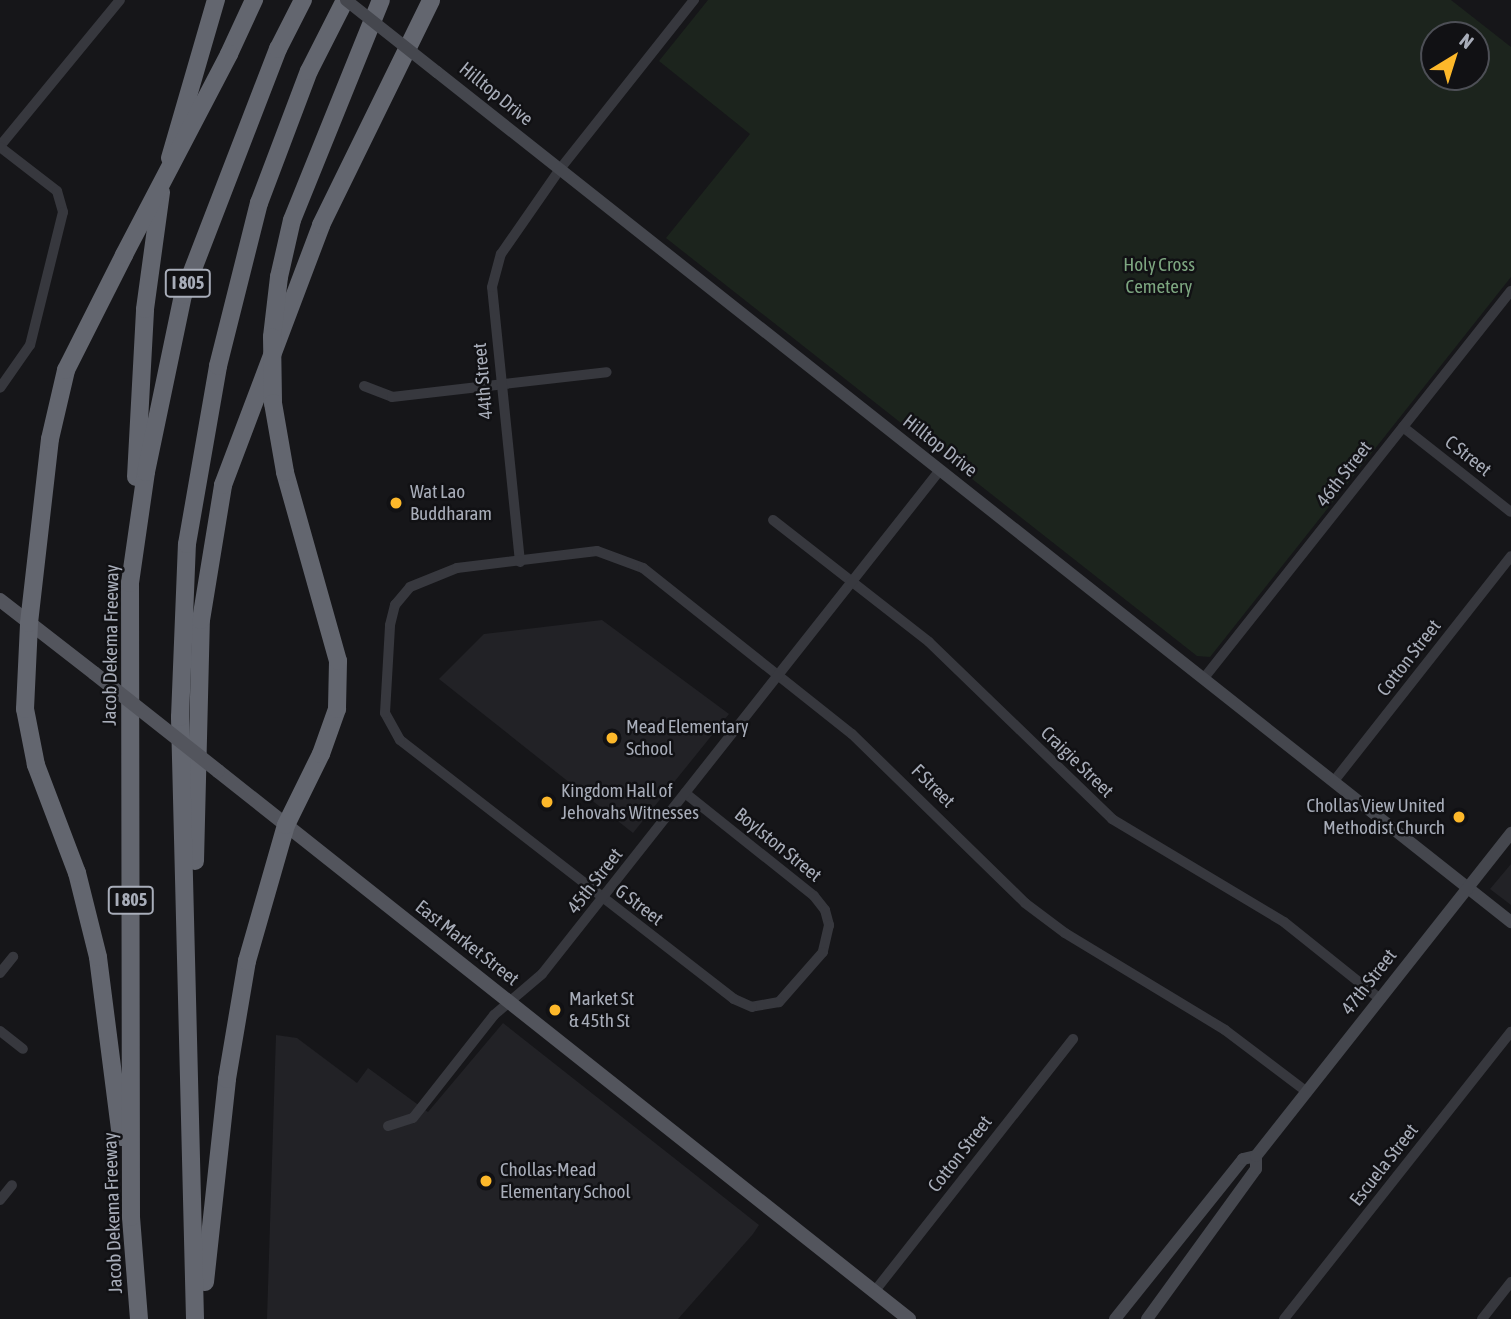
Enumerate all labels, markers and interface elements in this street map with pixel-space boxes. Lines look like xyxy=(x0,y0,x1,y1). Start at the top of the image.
north arrow xyxy=(1420,21,1490,91)
text: N xyxy=(1456,29,1478,53)
street label: Hilltop Drive xyxy=(455,57,537,131)
park label: Holy Cross Cemetery xyxy=(1123,254,1195,298)
road number: I 805 xyxy=(164,268,212,298)
street label: 44th Street xyxy=(468,342,498,420)
street label: Hilltop Drive xyxy=(898,410,982,482)
street label: C Street xyxy=(1440,431,1496,481)
street label: 46th Street xyxy=(1311,437,1377,511)
place label: Wat Lao Buddharam xyxy=(410,481,492,525)
marker: Wat Lao Buddharam xyxy=(388,495,404,511)
street label: Jacob Dekema Freeway xyxy=(98,564,124,726)
street label: Cotton Street xyxy=(1372,615,1446,701)
place label: Mead Elementary School xyxy=(626,716,749,760)
street label: Craigie Street xyxy=(1036,722,1118,802)
marker: Mead Elementary School xyxy=(604,730,620,746)
street label: F Street xyxy=(907,760,959,812)
place label: Kingdom Hall of Jehovahs Witnesses xyxy=(561,780,699,824)
marker: Kingdom Hall of Jehovahs Witnesses xyxy=(539,794,555,810)
place label: Chollas View United Methodist Church xyxy=(1306,795,1445,839)
street label: Boylston Street xyxy=(730,803,826,887)
marker: Chollas View United Methodist Church xyxy=(1451,809,1467,825)
street label: 45th Street xyxy=(562,844,628,918)
street label: G Street xyxy=(610,880,668,930)
road number: I 805 xyxy=(106,886,156,915)
street label: East Market Street xyxy=(411,895,523,991)
street label: 47th Street xyxy=(1336,945,1402,1019)
place label: Market St & 45th St xyxy=(569,988,634,1032)
marker: Market St & 45th St xyxy=(547,1002,563,1018)
street label: Cotton Street xyxy=(923,1111,997,1197)
street label: Escuela Street xyxy=(1345,1119,1423,1211)
street label: Jacob Dekema Freeway xyxy=(99,1132,127,1294)
place label: Chollas-Mead Elementary School xyxy=(500,1159,631,1203)
marker: Chollas-Mead Elementary School xyxy=(478,1173,494,1189)

